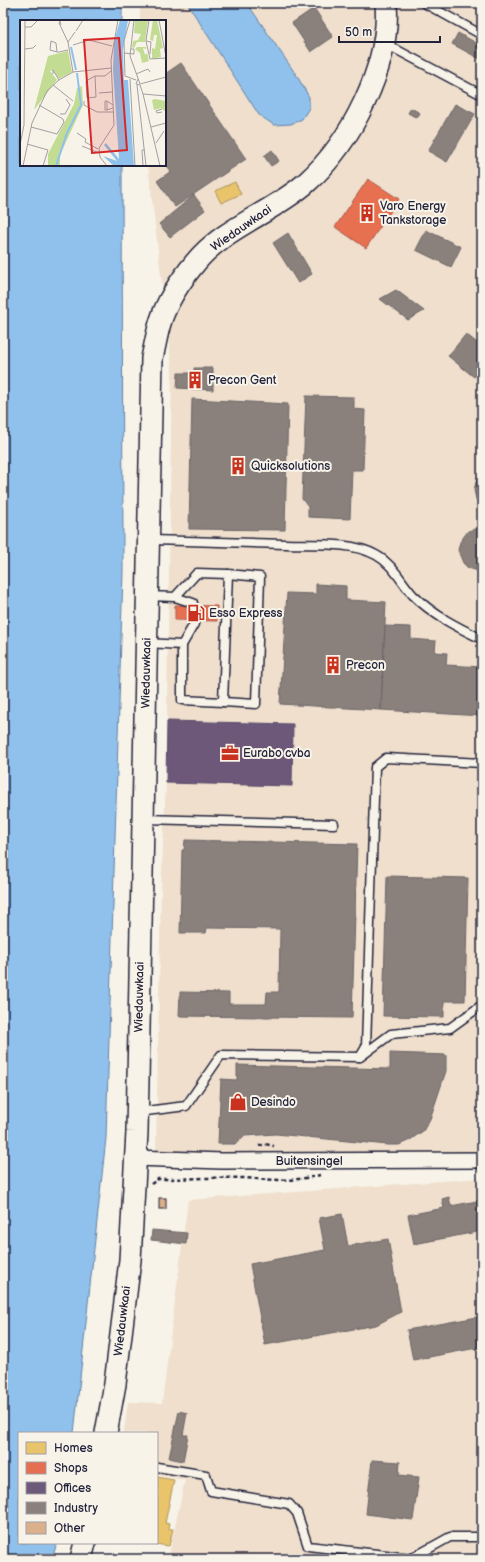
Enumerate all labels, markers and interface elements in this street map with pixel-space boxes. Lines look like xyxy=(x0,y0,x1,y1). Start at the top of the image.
scale bar xyxy=(339,18,440,44)
inset map xyxy=(20,20,166,166)
text: 50 m xyxy=(345,25,372,40)
place label: Varo Energy Tankstorage xyxy=(380,199,446,228)
street label: Wiedauwkaai xyxy=(208,202,275,255)
building icon: Varo Energy Tankstorage xyxy=(357,203,377,223)
building icon: Precon Gent xyxy=(185,370,205,390)
place label: Precon Gent xyxy=(208,373,277,388)
building icon: Quicksolutions xyxy=(228,456,248,476)
place label: Quicksolutions xyxy=(251,459,330,474)
fuel station icon: Esso Express xyxy=(186,603,206,623)
place label: Esso Express xyxy=(209,606,282,621)
street label: Wiedauwkaai xyxy=(138,637,155,709)
building icon: Precon xyxy=(323,655,343,675)
place label: Precon xyxy=(346,658,385,673)
office icon: Eurabo cvba xyxy=(220,743,240,763)
place label: Eurabo cvba xyxy=(243,746,311,761)
street label: Wiedauwkaai xyxy=(131,961,148,1033)
shop icon: Desindo xyxy=(228,1092,248,1112)
place label: Desindo xyxy=(251,1095,296,1110)
street label: Buitensingel xyxy=(275,1154,343,1169)
street label: Wiedauwkaai xyxy=(111,1285,134,1357)
legend xyxy=(18,1432,158,1544)
text: Homes xyxy=(54,1441,93,1456)
text: Shops xyxy=(54,1461,88,1476)
text: Offices xyxy=(54,1481,91,1496)
text: Industry xyxy=(54,1501,99,1516)
text: Other xyxy=(54,1521,86,1536)

